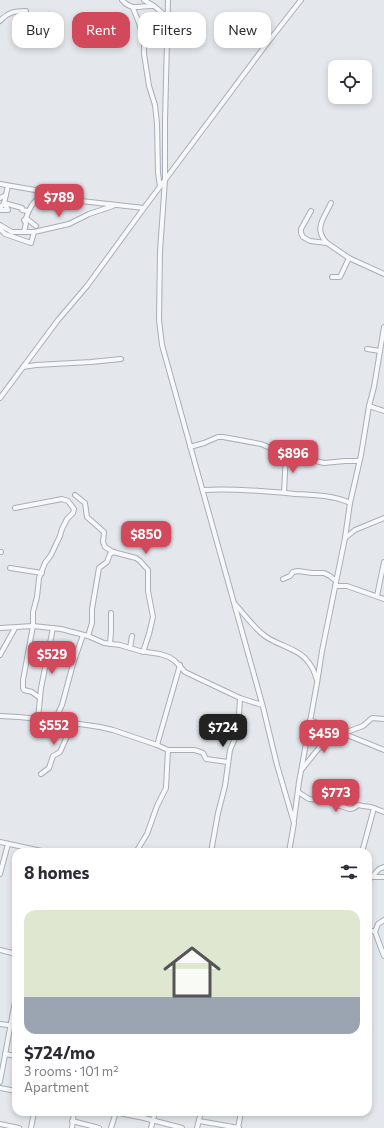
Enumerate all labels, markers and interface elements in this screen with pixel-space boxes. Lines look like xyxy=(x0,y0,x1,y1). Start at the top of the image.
chip: Buy xyxy=(12,12,64,48)
chip: Rent xyxy=(72,12,130,48)
chip: Filters xyxy=(138,12,206,48)
chip: New xyxy=(214,12,271,48)
map controls xyxy=(328,60,372,104)
button: locate xyxy=(328,60,372,104)
pin: $789 xyxy=(35,184,83,218)
text: $789 xyxy=(44,189,74,205)
pin: $896 xyxy=(269,440,317,474)
text: $896 xyxy=(277,445,309,461)
pin: $850 xyxy=(122,521,170,555)
text: $850 xyxy=(130,526,162,542)
pin: $529 xyxy=(28,641,76,675)
text: $529 xyxy=(37,646,67,662)
pin: $552 xyxy=(30,712,78,746)
pin: $724 xyxy=(199,714,247,748)
text: $552 xyxy=(39,717,69,733)
text: $724 xyxy=(208,719,238,735)
pin: $459 xyxy=(300,720,348,754)
text: $459 xyxy=(308,725,340,741)
pin: $773 xyxy=(312,779,360,813)
text: $773 xyxy=(321,784,351,800)
icon: filters xyxy=(338,861,360,883)
text: 8 homes xyxy=(24,862,89,883)
icon: home xyxy=(156,936,228,1008)
text: $724/mo xyxy=(24,1042,95,1063)
text: 3 rooms · 101 m² xyxy=(24,1063,118,1079)
text: Apartment xyxy=(24,1079,89,1095)

